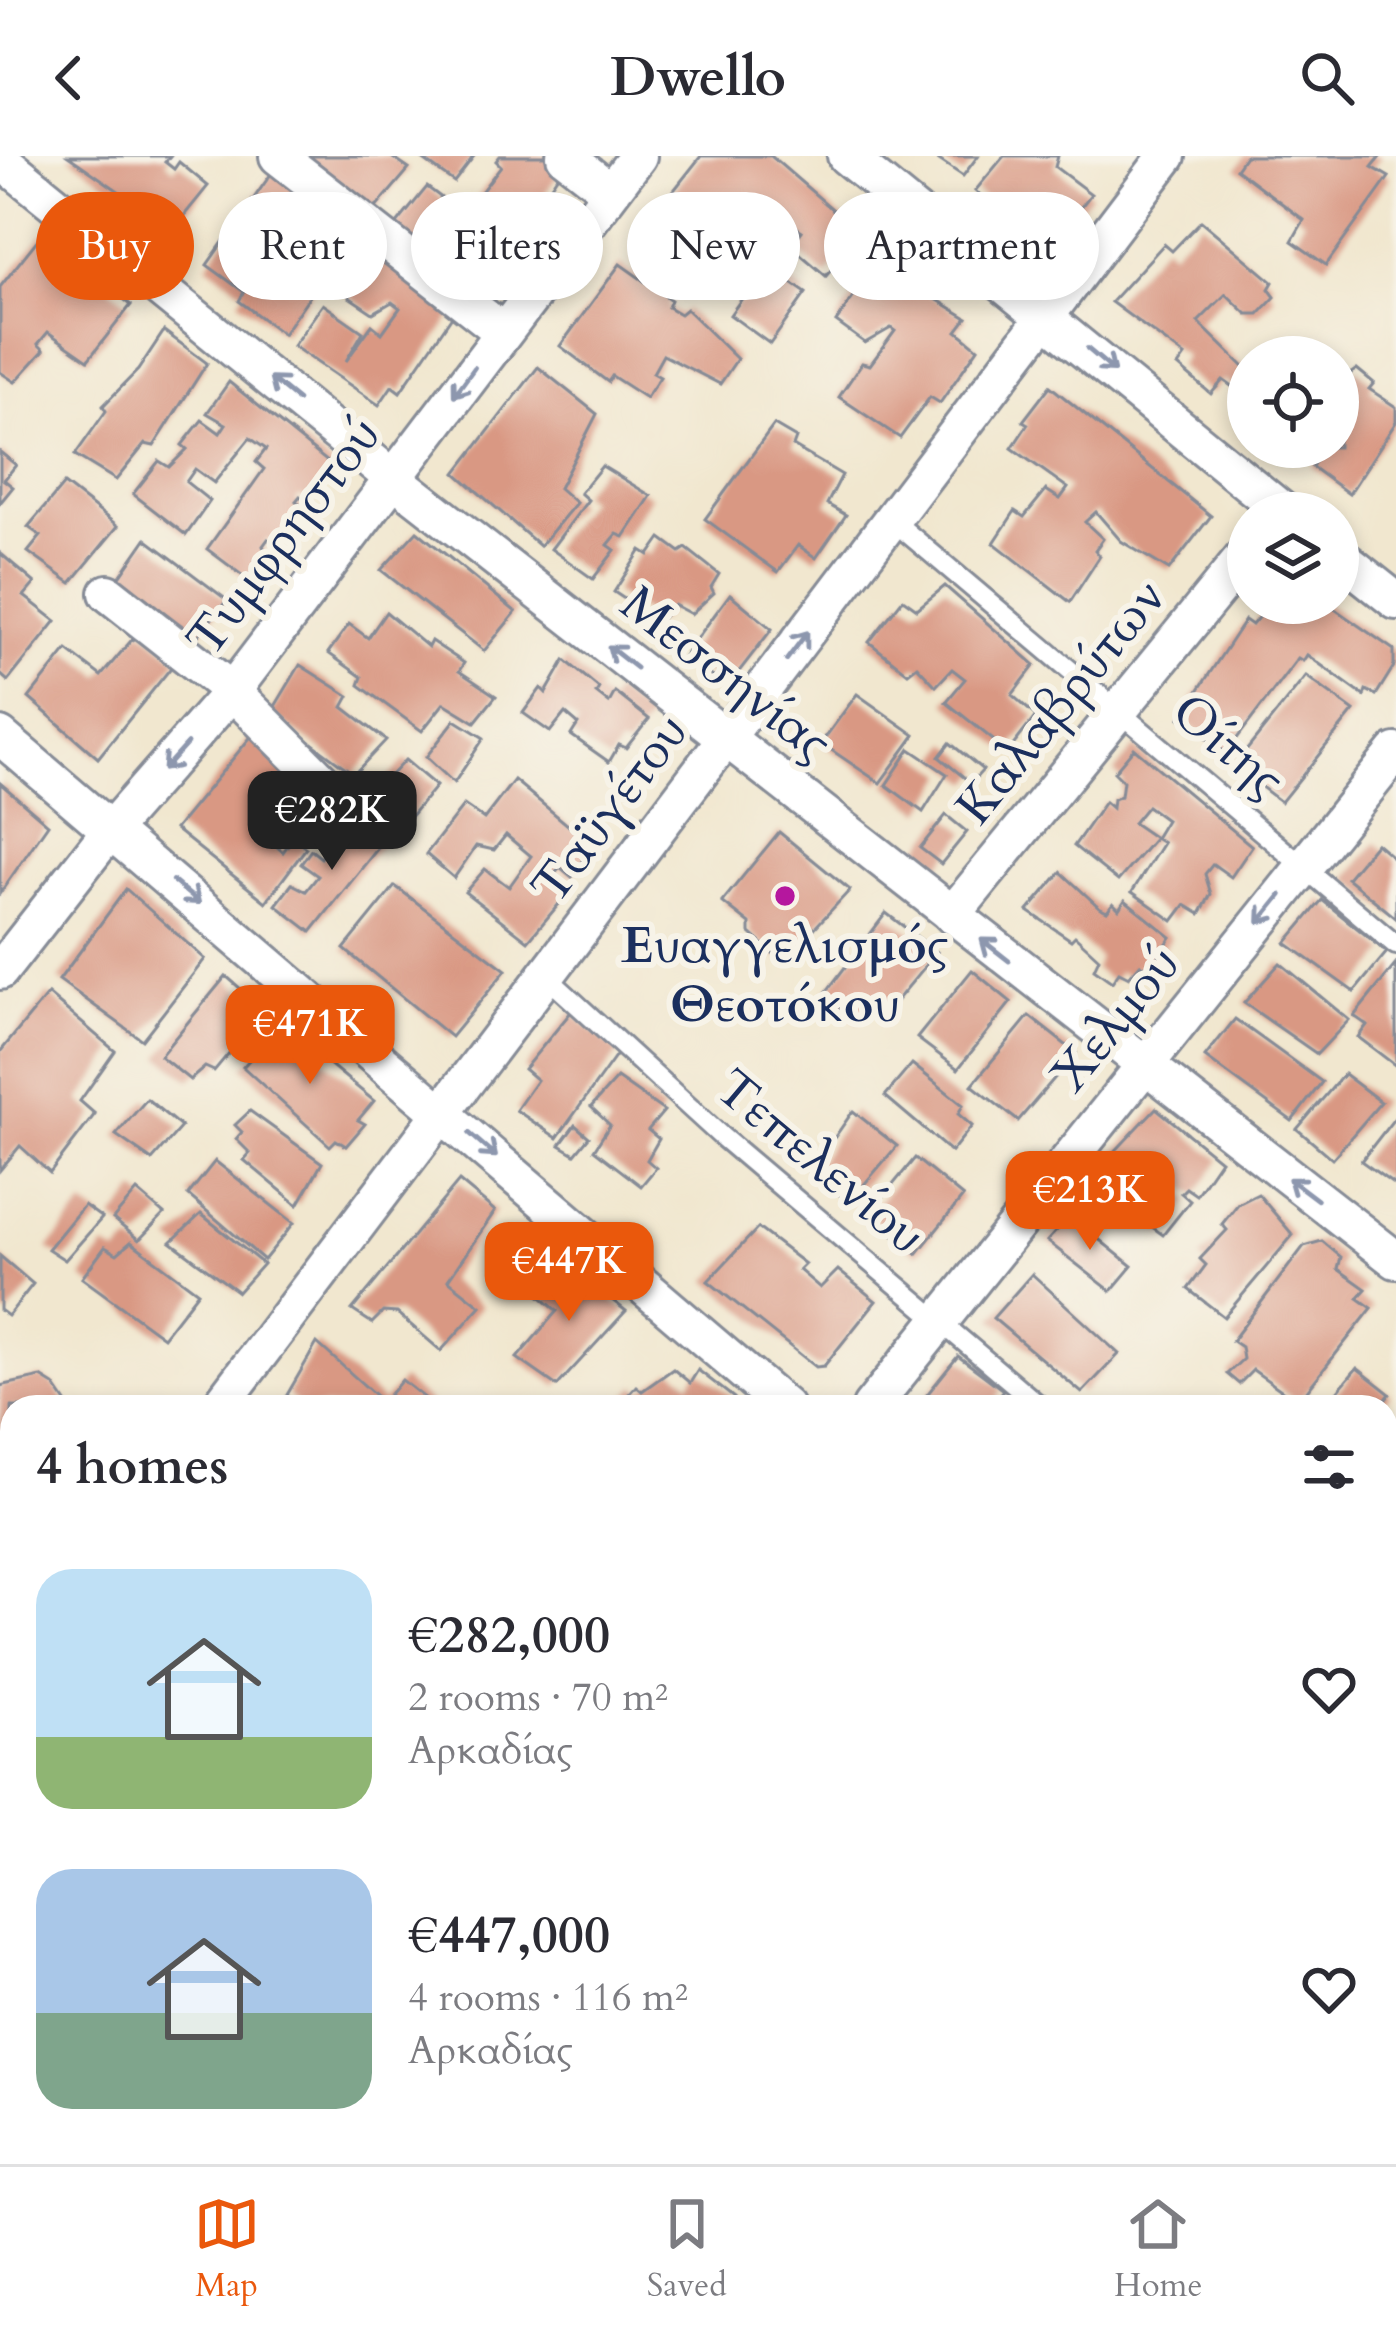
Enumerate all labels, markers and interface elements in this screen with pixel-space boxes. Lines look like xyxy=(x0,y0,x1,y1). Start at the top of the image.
text: Dwello xyxy=(610,42,786,115)
icon: back xyxy=(36,45,102,111)
icon: search xyxy=(1294,45,1360,111)
chip: Buy xyxy=(36,192,194,300)
chip: Rent xyxy=(218,192,387,300)
chip: Filters xyxy=(411,192,603,300)
chip: New xyxy=(627,192,800,300)
chip: Apartment xyxy=(824,192,1099,300)
map controls xyxy=(1227,336,1359,624)
button: locate xyxy=(1227,336,1359,468)
one-way arrow xyxy=(1085,346,1116,374)
one-way arrow xyxy=(452,365,478,398)
one-way arrow xyxy=(268,376,300,403)
street label: Τυμφρηστού xyxy=(171,403,397,671)
button: layers xyxy=(1227,492,1359,624)
street label: Καλαβρύτων xyxy=(940,565,1182,839)
street label: Μεσσηνίας xyxy=(606,570,846,778)
one-way arrow xyxy=(784,630,810,663)
one-way arrow xyxy=(607,644,639,671)
street label: Οίτης xyxy=(1157,677,1299,815)
street label: Ταϋγέτου xyxy=(515,699,705,919)
one-way arrow xyxy=(162,741,189,772)
pin: €282K xyxy=(248,771,416,873)
text: €282K xyxy=(275,783,389,836)
one-way arrow xyxy=(170,877,201,905)
marker: Ευαγγελισμός Θεοτόκου xyxy=(772,883,798,909)
one-way arrow xyxy=(1258,892,1284,924)
place label: Ευαγγελισμός Θεοτόκου xyxy=(621,911,949,1040)
street label: Χελμού xyxy=(1036,931,1196,1107)
one-way arrow xyxy=(980,937,1012,963)
pin: €471K xyxy=(226,985,394,1087)
text: €471K xyxy=(253,997,367,1050)
street label: Τεπελενίου xyxy=(700,1054,940,1270)
one-way arrow xyxy=(467,1131,498,1158)
pin: €213K xyxy=(1006,1151,1174,1253)
text: €213K xyxy=(1033,1163,1147,1216)
one-way arrow xyxy=(1287,1177,1320,1202)
pin: €447K xyxy=(485,1222,653,1324)
text: €447K xyxy=(512,1234,626,1287)
text: 4 homes xyxy=(36,1432,228,1502)
icon: filters xyxy=(1296,1434,1362,1500)
text: €282,000 xyxy=(408,1601,610,1671)
icon: home xyxy=(132,1617,276,1761)
icon: heart xyxy=(1296,1656,1362,1722)
text: 2 rooms · 70 m² xyxy=(408,1671,668,1724)
text: Αρκαδίας xyxy=(408,1724,573,1777)
text: €447,000 xyxy=(408,1901,610,1971)
icon: home xyxy=(132,1917,276,2061)
icon: heart xyxy=(1296,1956,1362,2022)
text: 4 rooms · 116 m² xyxy=(408,1971,688,2024)
text: Αρκαδίας xyxy=(408,2024,573,2077)
tab: Map xyxy=(194,2191,260,2308)
tab: Saved xyxy=(647,2191,727,2308)
tab: Home xyxy=(1114,2191,1202,2308)

